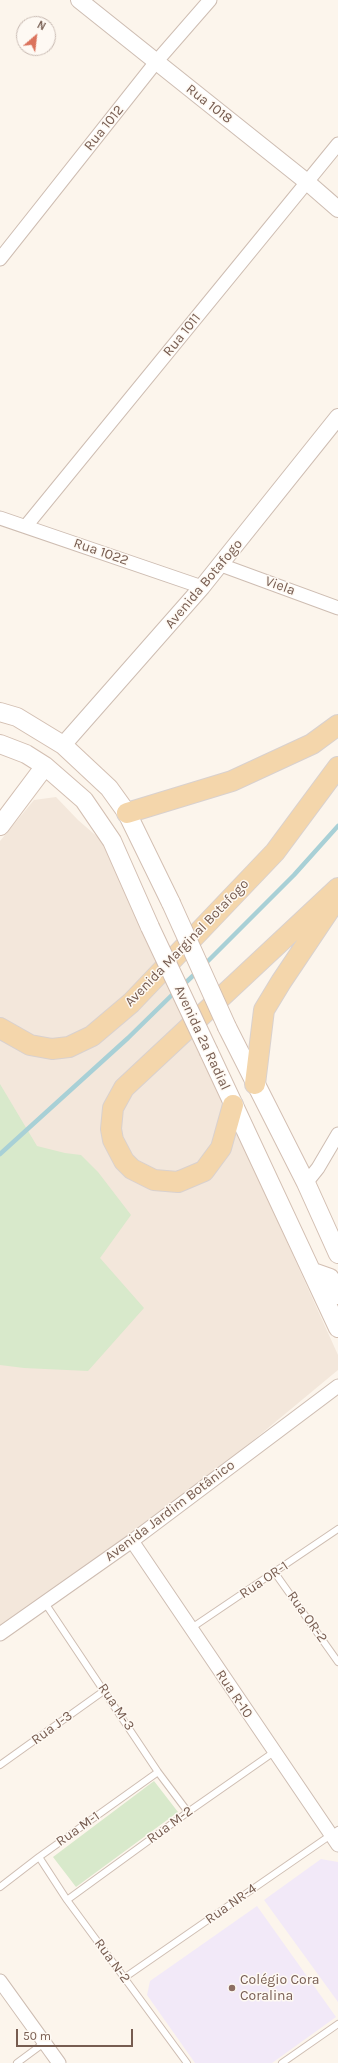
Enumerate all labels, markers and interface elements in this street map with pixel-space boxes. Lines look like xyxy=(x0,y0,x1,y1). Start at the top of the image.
north arrow xyxy=(16,16,56,56)
text: N xyxy=(35,18,48,33)
street label: Rua 1018 xyxy=(182,81,236,127)
street label: Rua 1012 xyxy=(81,102,127,154)
street label: Rua 1011 xyxy=(160,310,204,360)
street label: Rua 1022 xyxy=(71,535,131,569)
street label: Avenida Botafogo xyxy=(162,536,246,632)
street label: Viela xyxy=(263,573,297,599)
street label: Avenida Marginal Botafogo xyxy=(122,876,252,1010)
street label: Avenida 2ª Radial xyxy=(170,983,234,1093)
street label: Avenida Jardim Botânico xyxy=(102,1457,238,1565)
street label: Rua OR-1 xyxy=(236,1558,292,1602)
street label: Rua OR-2 xyxy=(283,1588,331,1646)
street label: Rua R-10 xyxy=(212,1667,256,1721)
street label: Rua M-3 xyxy=(94,1680,138,1734)
street label: Rua J-3 xyxy=(28,1707,76,1749)
street label: Rua M-2 xyxy=(144,1803,196,1847)
street label: Rua M-1 xyxy=(53,1808,103,1850)
street label: Rua NR-4 xyxy=(202,1880,260,1928)
street label: Rua N-2 xyxy=(90,1936,134,1986)
place label: Colégio Cora Coralina xyxy=(240,1972,319,2004)
marker: Colégio Cora Coralina xyxy=(227,1983,237,1993)
scale bar xyxy=(18,2021,135,2047)
text: 50 m xyxy=(23,2029,51,2043)

